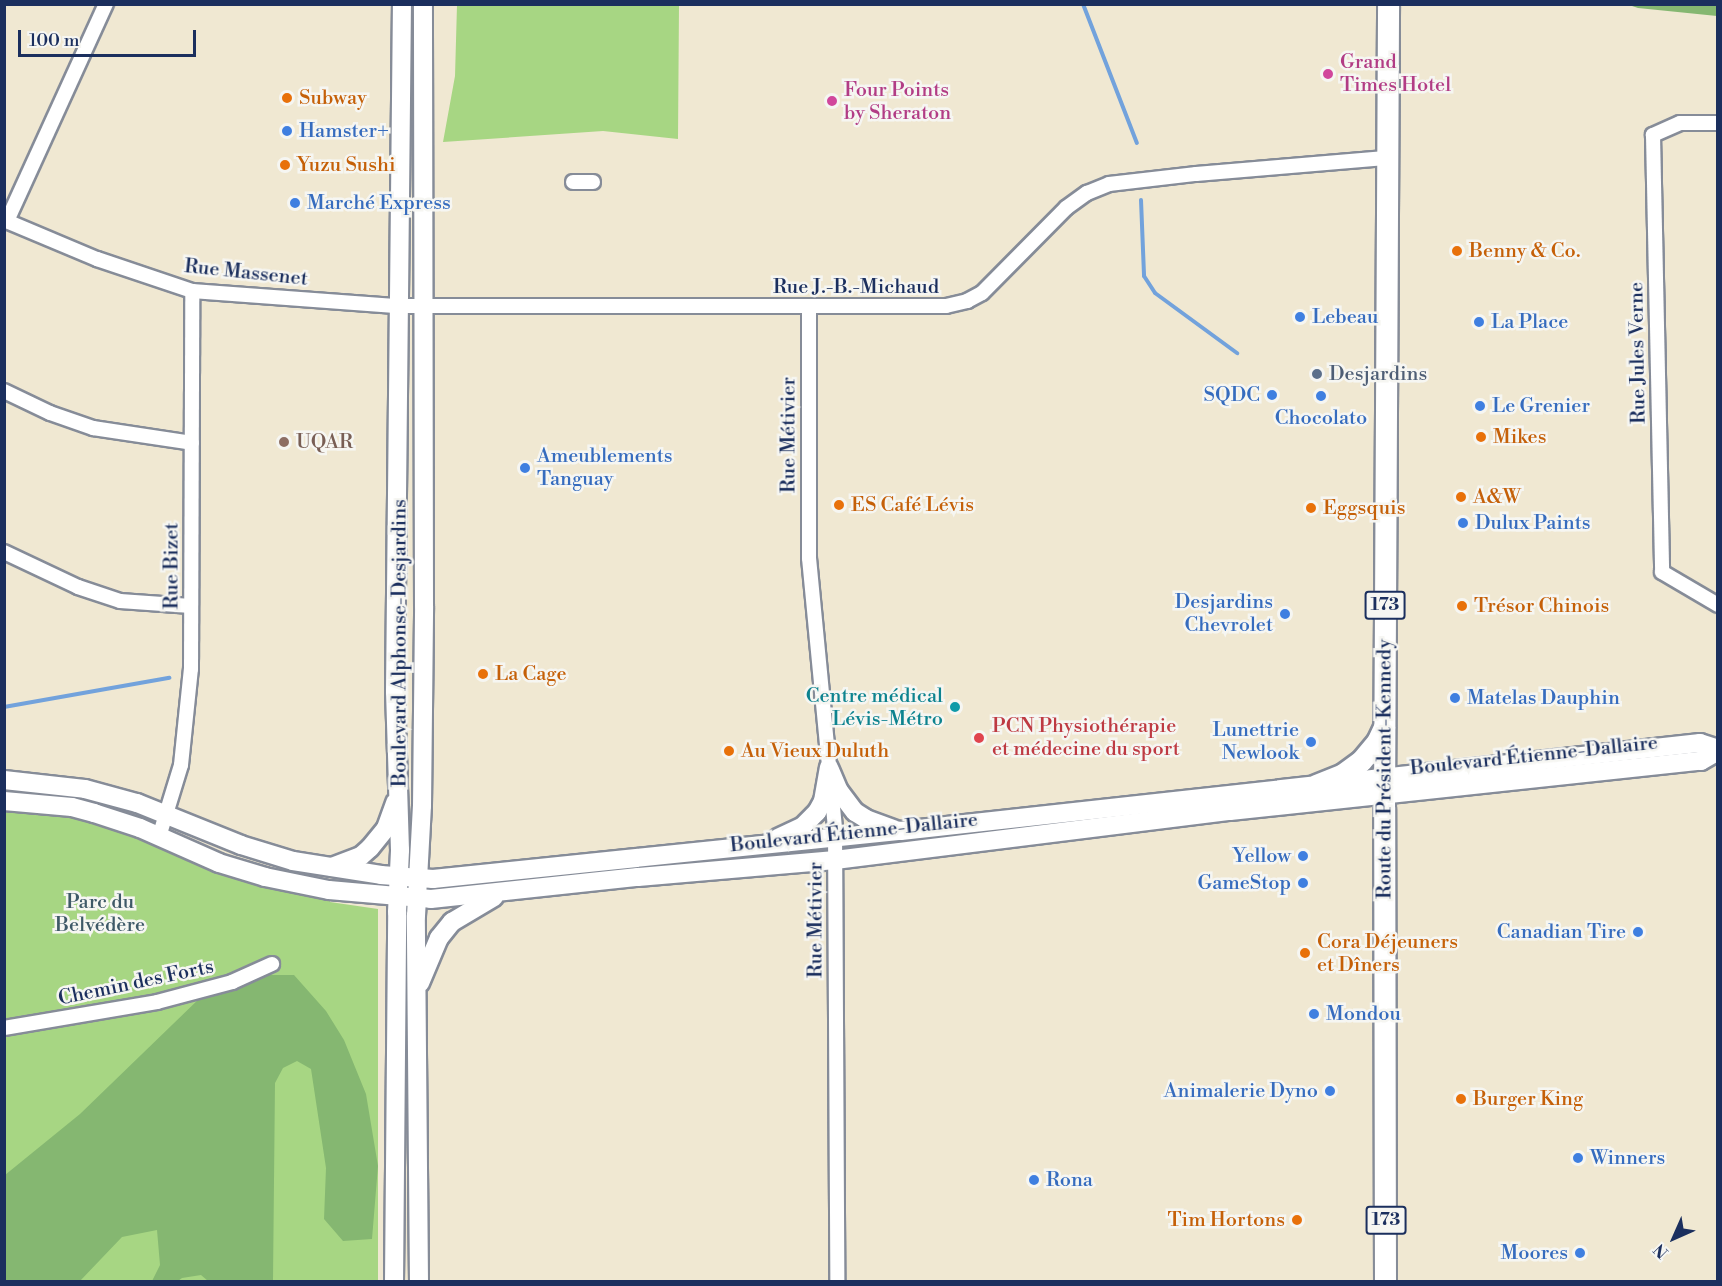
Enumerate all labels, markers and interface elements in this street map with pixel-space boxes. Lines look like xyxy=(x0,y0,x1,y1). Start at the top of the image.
scale bar xyxy=(21,18,200,56)
text: 100 m xyxy=(29,29,80,52)
place label: Grand Times Hotel xyxy=(1340,51,1451,98)
marker: Grand Times Hotel xyxy=(1321,67,1335,81)
place label: Four Points by Sheraton xyxy=(844,78,951,125)
place label: Subway xyxy=(299,86,367,110)
marker: Subway xyxy=(280,91,294,105)
marker: Four Points by Sheraton xyxy=(825,94,839,108)
place label: Hamster+ xyxy=(299,119,389,143)
marker: Hamster+ xyxy=(280,124,294,138)
place label: Yuzu Sushi xyxy=(297,153,396,177)
marker: Yuzu Sushi xyxy=(278,158,292,172)
place label: Marché Express xyxy=(307,191,451,215)
marker: Marché Express xyxy=(288,196,302,210)
place label: Benny & Co. xyxy=(1469,239,1580,263)
marker: Benny & Co. xyxy=(1450,244,1464,258)
street label: Rue Massenet xyxy=(183,255,309,291)
street label: Rue J.-B.-Michaud xyxy=(773,275,939,299)
street label: Rue Jules Verne xyxy=(1625,282,1651,424)
place label: Lebeau xyxy=(1312,305,1378,329)
marker: Lebeau xyxy=(1293,310,1307,324)
place label: La Place xyxy=(1491,310,1568,334)
marker: La Place xyxy=(1472,315,1486,329)
place label: Desjardins xyxy=(1329,362,1427,386)
marker: Desjardins xyxy=(1310,367,1324,381)
street label: Rue Métivier xyxy=(777,377,801,493)
place label: SQDC xyxy=(1204,383,1260,407)
marker: SQDC xyxy=(1265,388,1279,402)
marker: Chocolato xyxy=(1314,389,1328,403)
place label: Le Grenier xyxy=(1492,394,1590,418)
marker: Le Grenier xyxy=(1473,399,1487,413)
place label: Chocolato xyxy=(1275,406,1367,430)
place label: Mikes xyxy=(1493,425,1546,449)
place label: UQAR xyxy=(296,430,353,454)
marker: Mikes xyxy=(1474,430,1488,444)
marker: UQAR xyxy=(277,435,291,449)
place label: Ameublements Tanguay xyxy=(537,444,673,491)
marker: Ameublements Tanguay xyxy=(518,461,532,475)
place label: A&W xyxy=(1473,485,1521,509)
marker: A&W xyxy=(1454,490,1468,504)
place label: ES Café Lévis xyxy=(851,493,974,517)
place label: Eggsquis xyxy=(1323,496,1405,520)
marker: ES Café Lévis xyxy=(832,498,846,512)
street label: Boulevard Alphonse-Desjardins xyxy=(388,499,412,787)
marker: Eggsquis xyxy=(1304,501,1318,515)
place label: Dulux Paints xyxy=(1475,511,1591,535)
marker: Dulux Paints xyxy=(1456,516,1470,530)
street label: Rue Bizet xyxy=(160,523,184,609)
place label: Desjardins Chevrolet xyxy=(1175,590,1273,637)
road number: 173 xyxy=(1364,590,1406,620)
place label: Trésor Chinois xyxy=(1474,594,1609,618)
marker: Trésor Chinois xyxy=(1455,599,1469,613)
marker: Desjardins Chevrolet xyxy=(1278,607,1292,621)
street label: Route du Président-Kennedy xyxy=(1373,639,1397,899)
place label: La Cage xyxy=(495,662,567,686)
marker: La Cage xyxy=(476,667,490,681)
place label: Centre médical Lévis-Métro xyxy=(806,684,943,731)
place label: Matelas Dauphin xyxy=(1467,686,1620,710)
marker: Matelas Dauphin xyxy=(1448,691,1462,705)
marker: Centre médical Lévis-Métro xyxy=(948,700,962,714)
place label: PCN Physiothérapie et médecine du sport xyxy=(992,714,1180,761)
place label: Lunettrie Newlook xyxy=(1212,718,1299,765)
marker: PCN Physiothérapie et médecine du sport xyxy=(970,729,988,747)
street label: Boulevard Étienne-Dallaire xyxy=(1409,731,1659,781)
marker: Lunettrie Newlook xyxy=(1304,735,1318,749)
place label: Au Vieux Duluth xyxy=(741,739,889,763)
marker: Au Vieux Duluth xyxy=(722,744,736,758)
street label: Boulevard Étienne-Dallaire xyxy=(729,808,979,858)
place label: Yellow xyxy=(1233,844,1291,868)
marker: Yellow xyxy=(1296,849,1310,863)
street label: Rue Métivier xyxy=(804,862,828,978)
place label: GameStop xyxy=(1197,871,1291,895)
marker: GameStop xyxy=(1296,876,1310,890)
park label: Parc du Belvédère xyxy=(55,891,145,938)
place label: Canadian Tire xyxy=(1497,920,1626,944)
marker: Canadian Tire xyxy=(1631,925,1645,939)
place label: Cora Déjeuners et Dîners xyxy=(1317,930,1458,977)
marker: Cora Déjeuners et Dîners xyxy=(1298,946,1312,960)
street label: Chemin des Forts xyxy=(56,955,216,1011)
place label: Mondou xyxy=(1326,1002,1401,1026)
marker: Mondou xyxy=(1307,1007,1321,1021)
place label: Animalerie Dyno xyxy=(1164,1079,1318,1103)
marker: Animalerie Dyno xyxy=(1323,1084,1337,1098)
place label: Burger King xyxy=(1473,1087,1583,1111)
marker: Burger King xyxy=(1454,1092,1468,1106)
place label: Winners xyxy=(1590,1146,1665,1170)
marker: Winners xyxy=(1571,1151,1585,1165)
place label: Rona xyxy=(1046,1168,1093,1192)
marker: Rona xyxy=(1027,1173,1041,1187)
road number: 173 xyxy=(1365,1205,1407,1235)
place label: Tim Hortons xyxy=(1168,1208,1285,1232)
north arrow xyxy=(1644,1208,1704,1268)
marker: Tim Hortons xyxy=(1290,1213,1304,1227)
text: N xyxy=(1650,1239,1673,1262)
place label: Moores xyxy=(1501,1241,1568,1265)
marker: Moores xyxy=(1573,1246,1587,1260)

